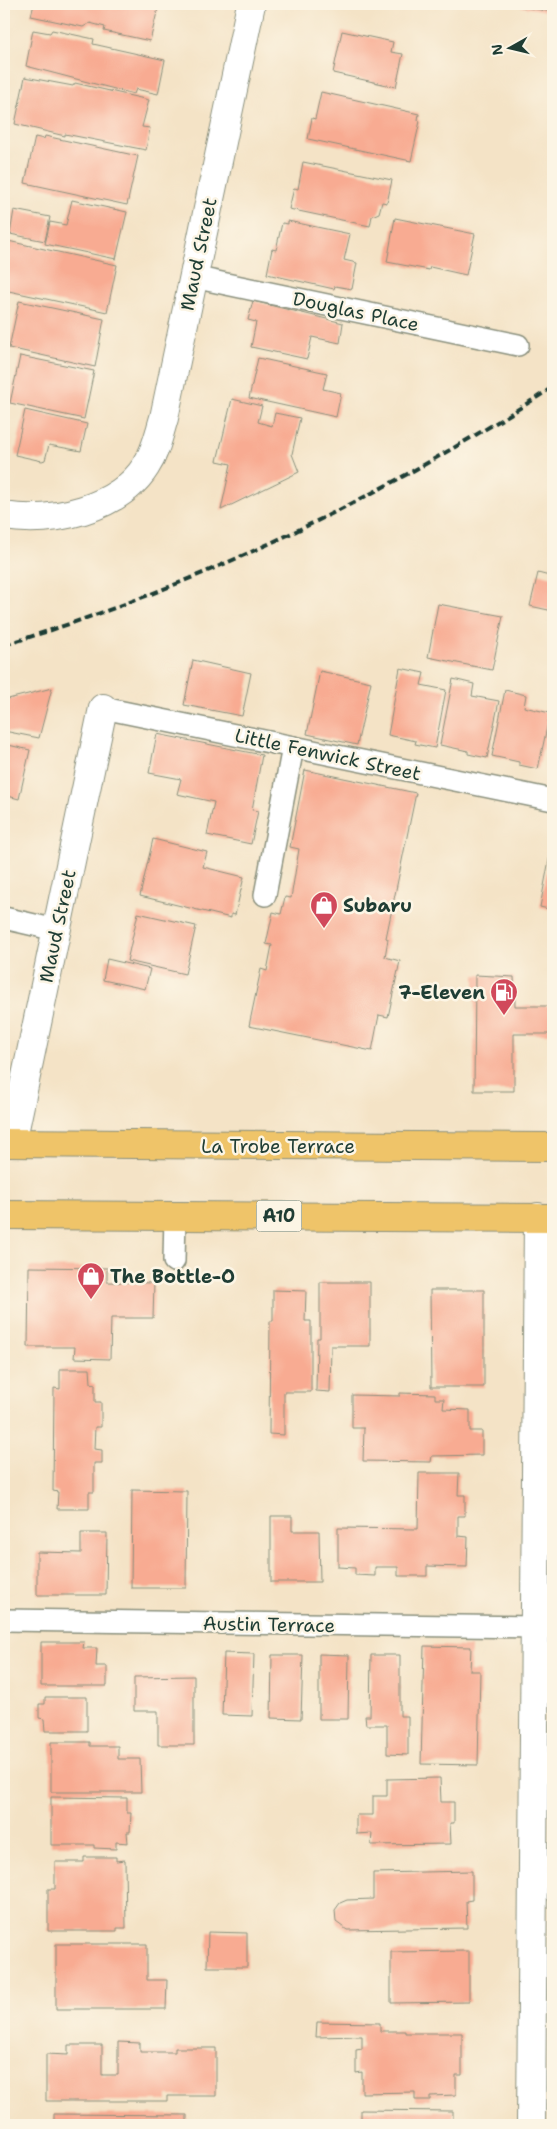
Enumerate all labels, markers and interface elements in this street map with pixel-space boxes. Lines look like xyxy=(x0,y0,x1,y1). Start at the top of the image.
north arrow xyxy=(484,22,534,72)
text: N xyxy=(487,43,507,57)
street label: Maud Street xyxy=(174,195,223,313)
street label: Douglas Place xyxy=(291,286,421,337)
street label: Little Fenwick Street xyxy=(233,723,423,786)
street label: Maud Street xyxy=(33,867,82,985)
shop icon: Subaru xyxy=(309,890,339,929)
place label: Subaru xyxy=(343,893,412,918)
fuel station icon: 7-Eleven xyxy=(489,977,519,1016)
place label: 7-Eleven xyxy=(398,980,485,1005)
street label: La Trobe Terrace xyxy=(201,1134,355,1159)
road number: A10 xyxy=(256,1200,302,1232)
shop icon: The Bottle-O xyxy=(76,1261,106,1300)
place label: The Bottle-O xyxy=(110,1264,235,1289)
street label: Austin Terrace xyxy=(203,1611,335,1638)

